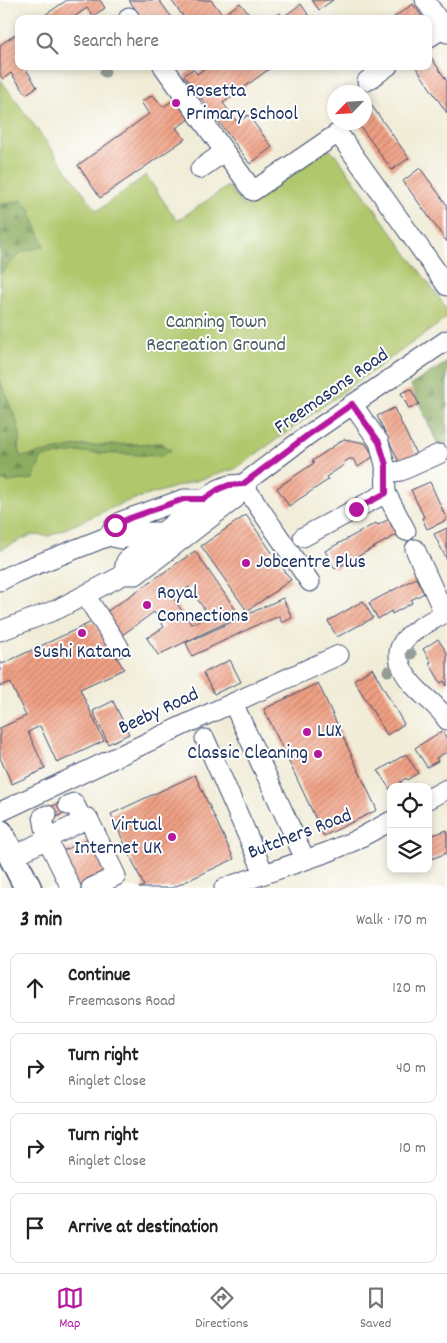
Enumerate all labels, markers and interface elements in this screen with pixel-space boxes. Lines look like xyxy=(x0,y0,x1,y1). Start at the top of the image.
search box xyxy=(15,15,432,70)
icon: search xyxy=(33,29,61,57)
text: Search here xyxy=(73,29,159,56)
place label: Rosetta Primary School xyxy=(186,78,298,129)
north arrow xyxy=(327,85,372,130)
marker: Rosetta Primary School xyxy=(170,97,182,109)
park label: Canning Town Recreation Ground xyxy=(146,309,286,360)
street label: Freemasons Road xyxy=(269,342,395,442)
route end xyxy=(345,498,368,521)
route start xyxy=(104,514,127,537)
place label: Jobcentre Plus xyxy=(256,549,366,577)
marker: Jobcentre Plus xyxy=(240,557,252,569)
place label: Royal Connections xyxy=(157,580,249,631)
marker: Royal Connections xyxy=(141,599,153,611)
marker: Sushi Katana xyxy=(76,627,88,639)
place label: Sushi Katana xyxy=(33,639,131,667)
street label: Beeby Road xyxy=(114,681,204,743)
place label: LUX xyxy=(317,718,342,746)
marker: LUX xyxy=(301,726,313,738)
place label: Classic Cleaning xyxy=(187,740,308,768)
marker: Classic Cleaning xyxy=(312,748,324,760)
map controls xyxy=(387,783,432,873)
button: locate xyxy=(387,783,432,828)
street label: Butchers Road xyxy=(244,802,356,868)
place label: Virtual Internet UK xyxy=(74,812,162,863)
button: layers xyxy=(387,828,432,873)
marker: Virtual Internet UK xyxy=(166,831,178,843)
text: 3 min xyxy=(20,906,62,936)
text: Walk · 170 m xyxy=(356,909,427,932)
text: Continue xyxy=(68,963,130,990)
icon: ahead xyxy=(21,974,49,1002)
text: 120 m xyxy=(392,977,426,1000)
text: Freemasons Road xyxy=(68,990,175,1013)
text: Turn right xyxy=(68,1043,139,1070)
icon: right xyxy=(21,1054,49,1082)
text: 40 m xyxy=(396,1057,426,1080)
text: Ringlet Close xyxy=(68,1070,146,1093)
text: Turn right xyxy=(68,1123,139,1150)
icon: right xyxy=(21,1134,49,1162)
text: 10 m xyxy=(399,1137,426,1160)
text: Ringlet Close xyxy=(68,1150,146,1173)
icon: arrive xyxy=(21,1214,49,1242)
text: Arrive at destination xyxy=(68,1215,218,1242)
tab: Map xyxy=(56,1284,84,1334)
tab: Directions xyxy=(195,1284,248,1334)
tab: Saved xyxy=(360,1284,391,1334)

